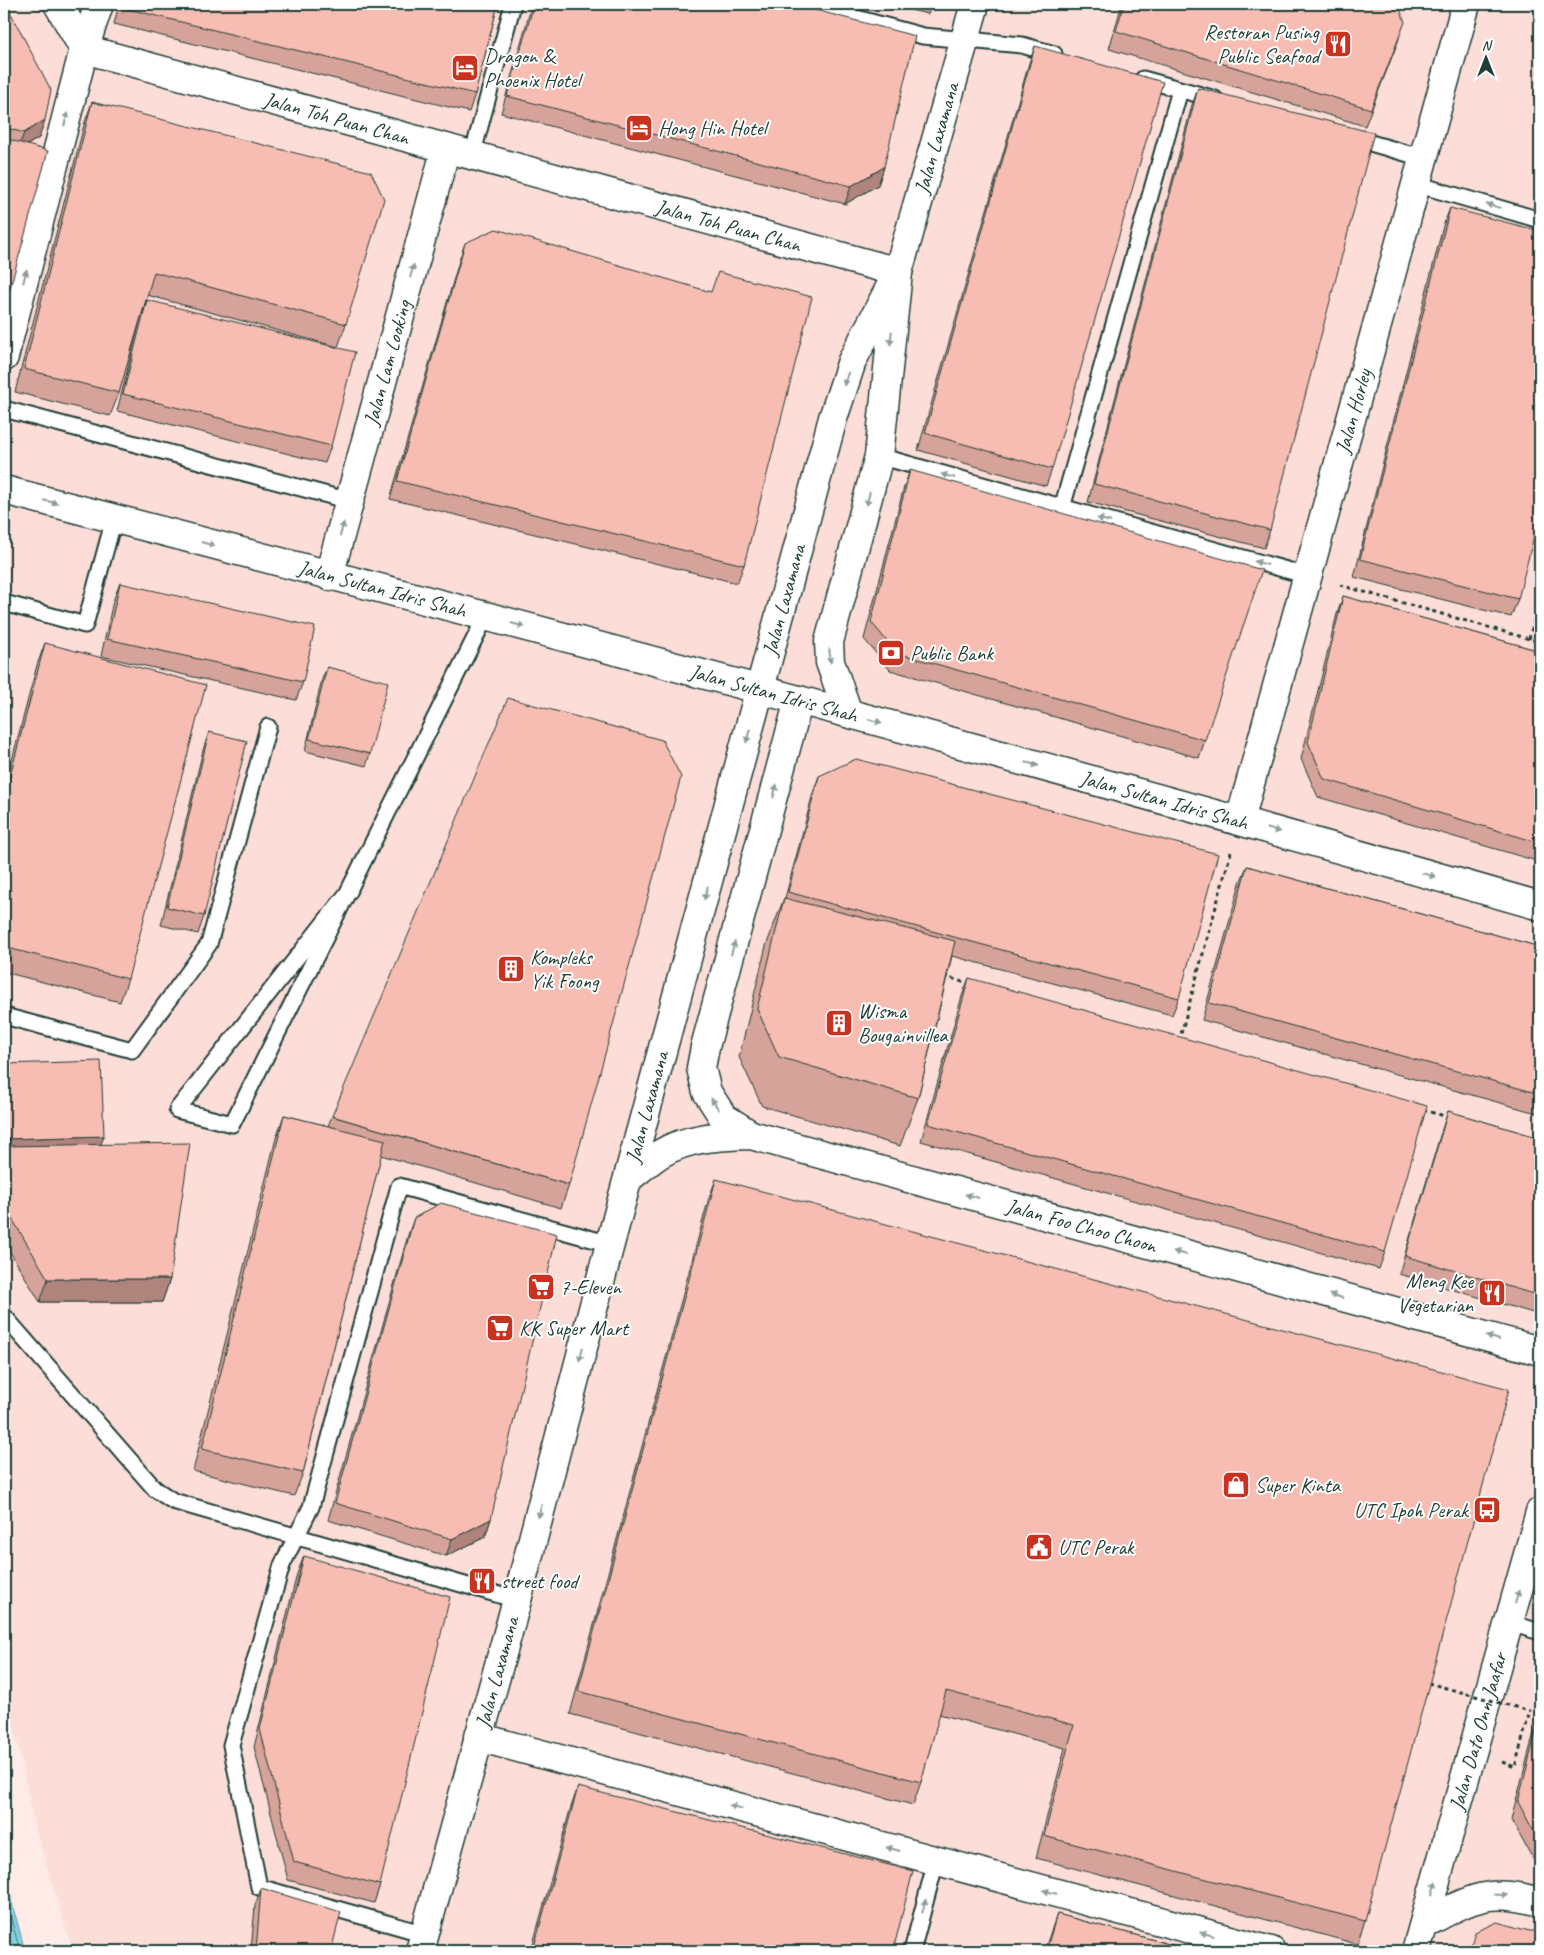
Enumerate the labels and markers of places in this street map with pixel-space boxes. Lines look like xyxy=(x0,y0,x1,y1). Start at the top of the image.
place label: Restoran Pusing Public Seafood xyxy=(1204,19,1323,69)
restaurant icon: Restoran Pusing Public Seafood xyxy=(1323,29,1353,59)
place label: Dragon & Phoenix Hotel xyxy=(484,43,584,93)
hotel icon: Dragon & Phoenix Hotel xyxy=(450,53,480,83)
hotel icon: Hong Hin Hotel xyxy=(624,113,654,143)
place label: Hong Hin Hotel xyxy=(658,115,770,141)
bank icon: Public Bank xyxy=(876,638,906,668)
place label: Public Bank xyxy=(910,640,994,666)
place label: Kompleks Yik Foong xyxy=(530,944,600,994)
building icon: Kompleks Yik Foong xyxy=(496,954,526,984)
place label: Wisma Bougainvillea xyxy=(858,998,949,1048)
building icon: Wisma Bougainvillea xyxy=(824,1008,854,1038)
place label: Meng Kee Vegetarian xyxy=(1397,1268,1474,1318)
supermarket icon: 7-Eleven xyxy=(526,1272,556,1302)
place label: 7-Eleven xyxy=(560,1274,623,1300)
restaurant icon: Meng Kee Vegetarian xyxy=(1477,1278,1507,1308)
supermarket icon: KK Super Mart xyxy=(485,1313,515,1343)
place label: KK Super Mart xyxy=(519,1315,630,1341)
shop icon: Super Kinta xyxy=(1221,1470,1251,1500)
place label: Super Kinta xyxy=(1255,1472,1342,1498)
bus stop icon: UTC Ipoh Perak xyxy=(1472,1495,1502,1525)
place label: UTC Ipoh Perak xyxy=(1354,1497,1470,1523)
public building icon: UTC Perak xyxy=(1024,1532,1054,1562)
place label: UTC Perak xyxy=(1058,1534,1135,1560)
restaurant icon: street food xyxy=(467,1566,497,1596)
place label: street food xyxy=(501,1568,580,1594)

